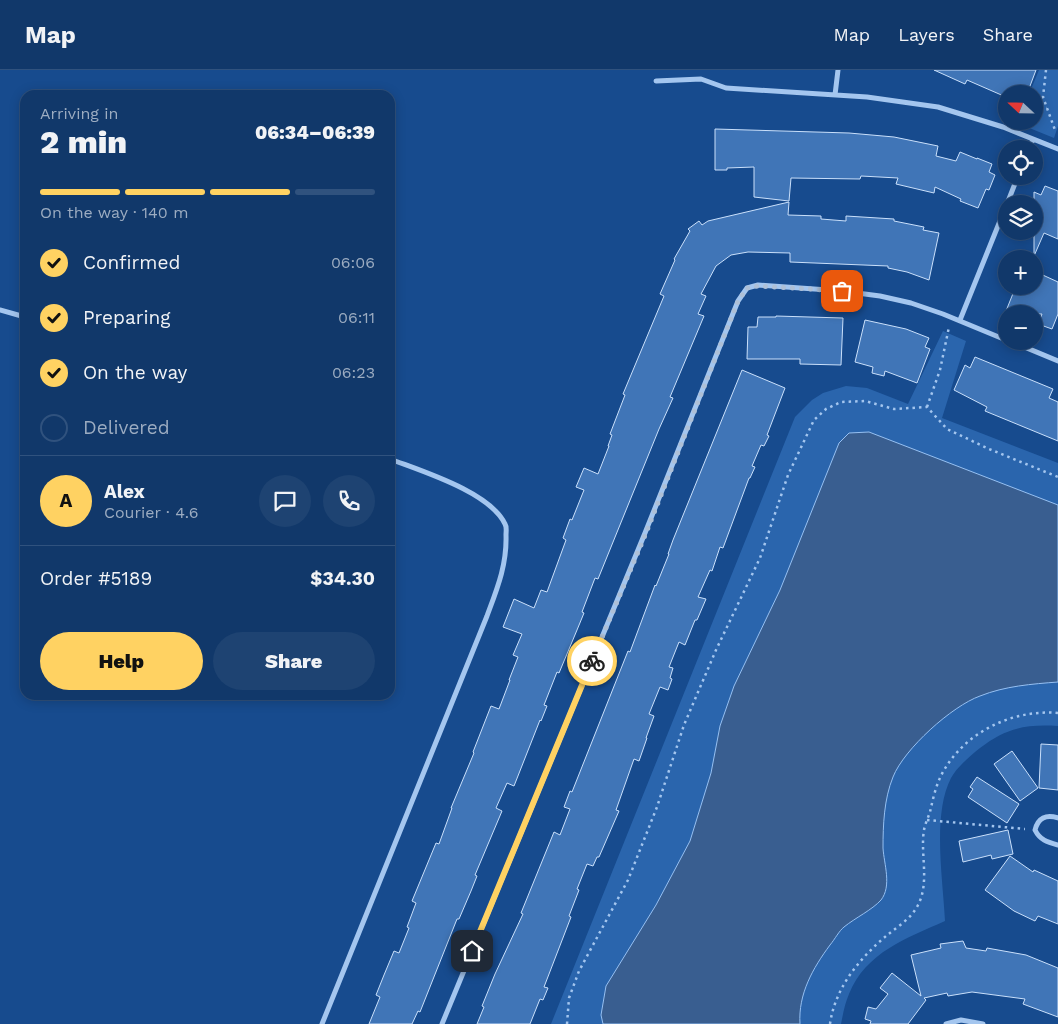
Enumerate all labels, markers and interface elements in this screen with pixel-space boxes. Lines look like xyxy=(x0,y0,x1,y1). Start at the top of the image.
text: Map xyxy=(25,21,76,49)
text: Map xyxy=(833,24,870,45)
text: Layers xyxy=(898,24,955,45)
text: Share xyxy=(983,24,1033,45)
north arrow xyxy=(998,85,1042,130)
map controls xyxy=(998,85,1043,350)
text: Arriving in xyxy=(40,104,118,123)
text: 06:34–06:39 xyxy=(255,121,375,144)
text: 2 min xyxy=(40,123,127,161)
button: locate xyxy=(998,140,1043,185)
button: layers xyxy=(998,195,1043,240)
text: On the way · 140 m xyxy=(40,203,188,222)
icon: check xyxy=(40,249,68,277)
button: + xyxy=(998,250,1043,295)
text: Confirmed xyxy=(83,251,180,274)
text: 06:06 xyxy=(331,253,375,272)
pin xyxy=(821,270,863,312)
icon: bag xyxy=(828,277,856,305)
icon: check xyxy=(40,304,68,332)
button: − xyxy=(998,305,1043,350)
text: Preparing xyxy=(83,306,170,329)
text: 06:11 xyxy=(338,308,375,327)
icon: check xyxy=(40,359,68,387)
text: On the way xyxy=(83,361,187,384)
text: 06:23 xyxy=(332,363,375,382)
text: Delivered xyxy=(83,416,170,439)
button: chat xyxy=(259,475,311,527)
button: phone xyxy=(323,475,375,527)
text: Alex xyxy=(104,480,145,503)
text: A xyxy=(60,489,72,512)
text: Courier · 4.6 xyxy=(104,503,199,522)
text: Order #5189 xyxy=(40,567,152,590)
text: $34.30 xyxy=(310,567,375,590)
button: Help xyxy=(40,632,203,690)
button: Share xyxy=(213,632,375,690)
courier xyxy=(567,636,617,686)
icon: bike xyxy=(578,647,606,675)
pin xyxy=(451,930,493,972)
icon: home xyxy=(458,937,486,965)

